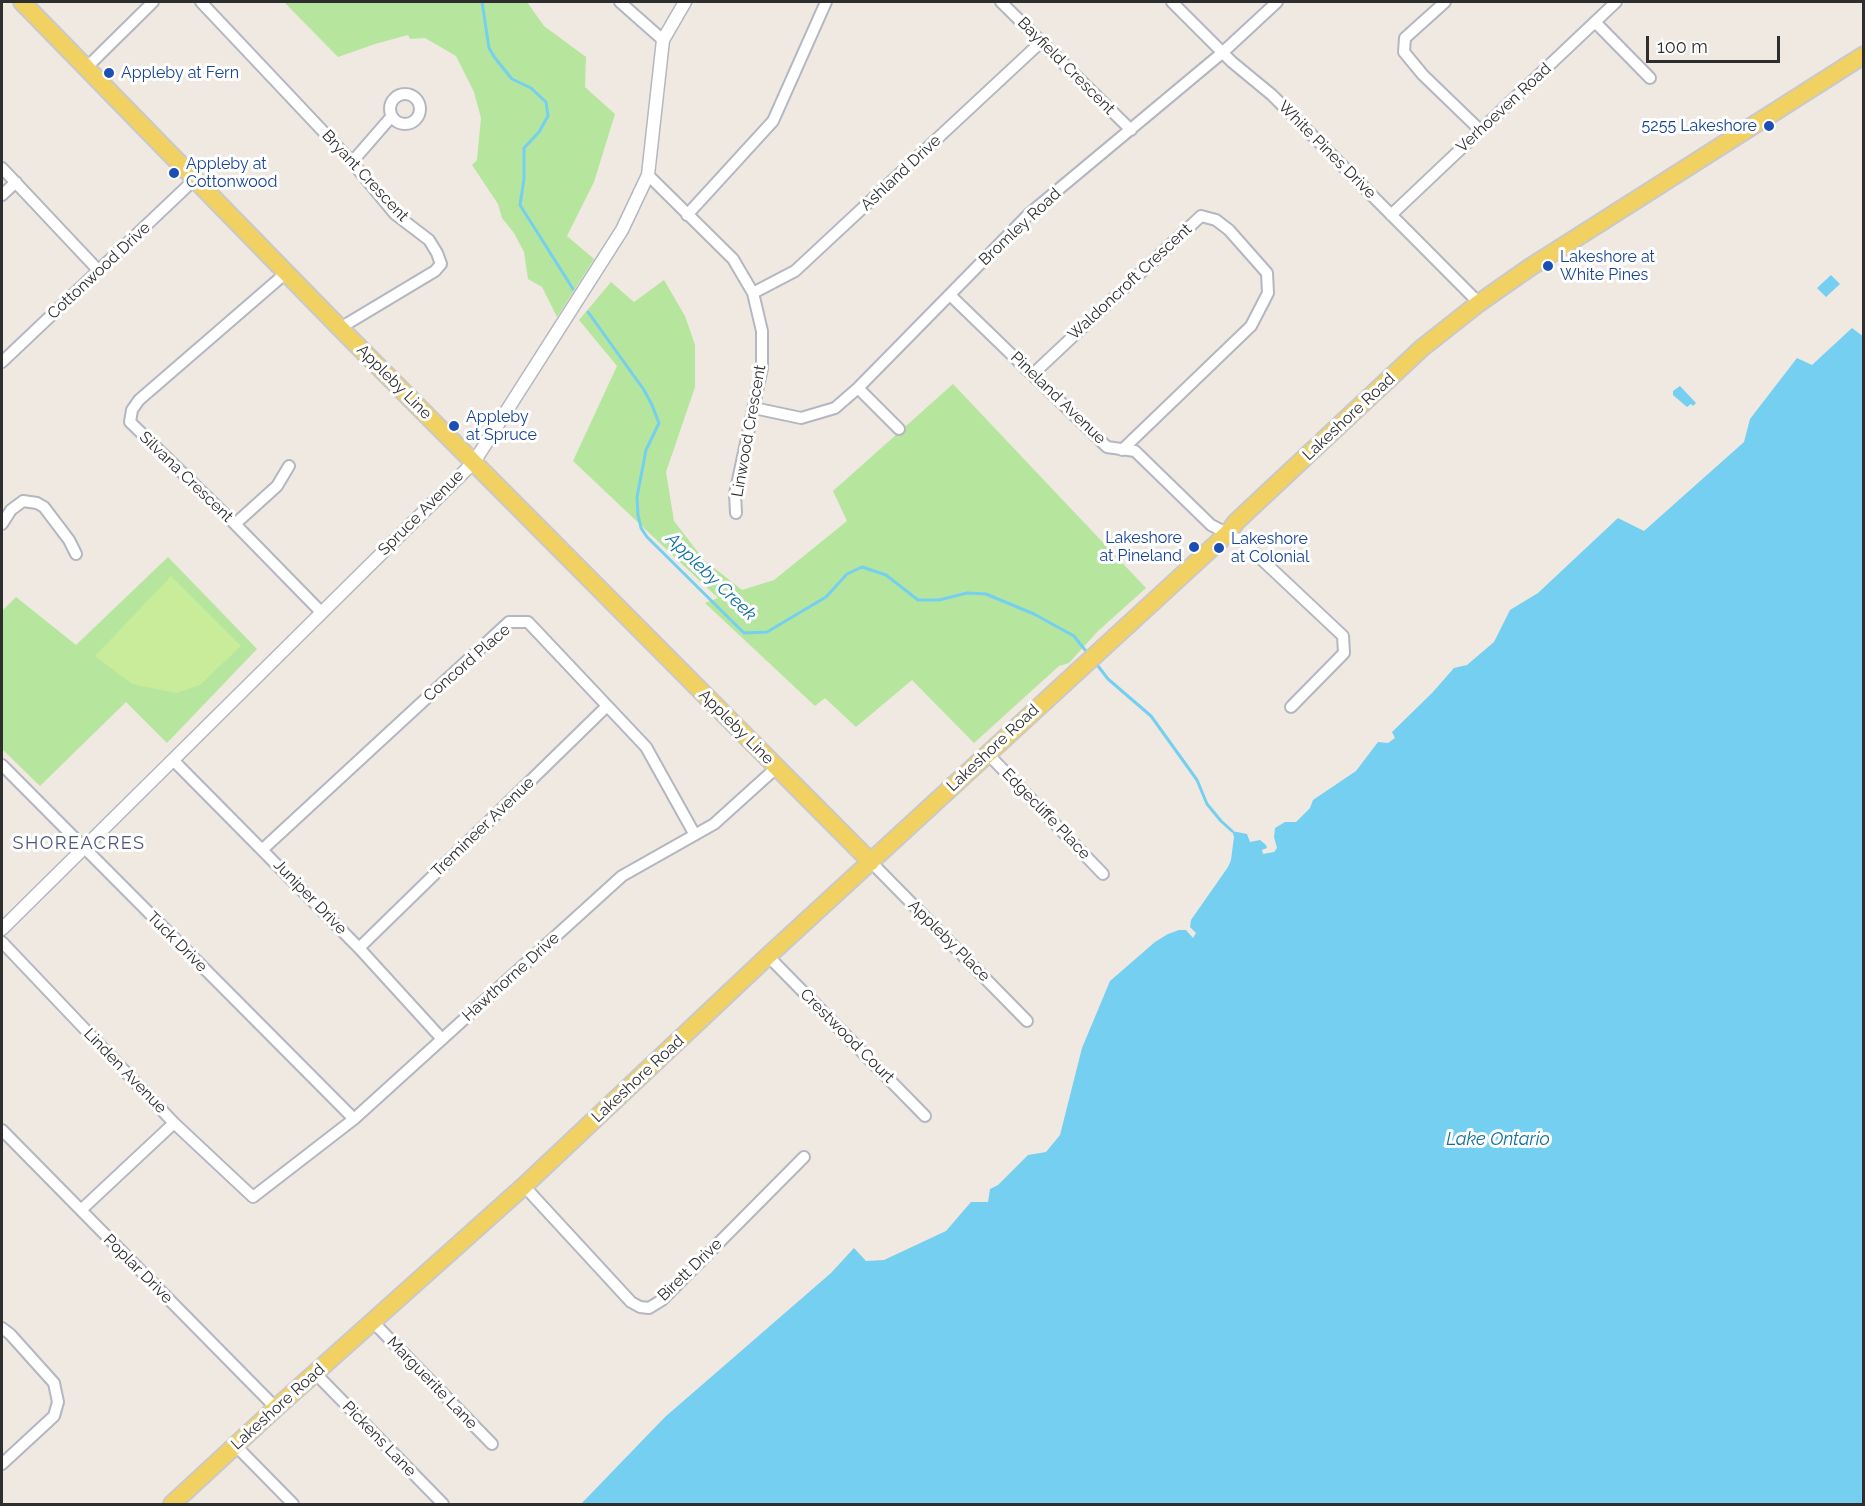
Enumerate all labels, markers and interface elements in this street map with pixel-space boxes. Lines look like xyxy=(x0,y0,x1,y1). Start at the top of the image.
street label: Bayfield Crescent xyxy=(1013,13,1119,119)
scale bar xyxy=(1649,24,1782,62)
text: 100 m xyxy=(1657,36,1708,57)
street label: Verhoeven Road xyxy=(1453,59,1555,157)
place label: Appleby at Fern xyxy=(121,63,239,83)
marker: Appleby at Fern xyxy=(102,66,116,80)
street label: White Pines Drive xyxy=(1274,97,1380,203)
place label: 5255 Lakeshore xyxy=(1642,116,1757,136)
marker: 5255 Lakeshore xyxy=(1762,119,1776,133)
street label: Bryant Crescent xyxy=(318,126,412,226)
street label: Ashland Drive xyxy=(857,131,945,215)
place label: Appleby at Cottonwood xyxy=(186,154,277,192)
marker: Appleby at Cottonwood xyxy=(167,166,181,180)
street label: Bromley Road xyxy=(975,184,1065,270)
street label: Cottonwood Drive xyxy=(44,218,154,324)
street label: Waldoncroft Crescent xyxy=(1064,220,1196,344)
place label: Lakeshore at White Pines xyxy=(1560,247,1655,285)
marker: Lakeshore at White Pines xyxy=(1541,259,1555,273)
street label: Appleby Line xyxy=(353,341,435,423)
street label: Pineland Avenue xyxy=(1006,348,1110,448)
street label: Linwood Crescent xyxy=(728,363,770,499)
street label: Lakeshore Road xyxy=(1299,369,1399,465)
place label: Appleby at Spruce xyxy=(466,407,537,445)
marker: Appleby at Spruce xyxy=(447,419,461,433)
street label: Silvana Crescent xyxy=(135,428,237,526)
street label: Spruce Avenue xyxy=(374,466,468,560)
water label: Appleby Creek xyxy=(661,528,761,626)
place label: Lakeshore at Pineland xyxy=(1099,528,1182,566)
place label: Lakeshore at Colonial xyxy=(1231,529,1309,567)
marker: Lakeshore at Pineland xyxy=(1187,540,1201,554)
marker: Lakeshore at Colonial xyxy=(1212,541,1226,555)
street label: Concord Place xyxy=(420,620,514,706)
street label: Appleby Line xyxy=(695,686,777,768)
street label: Lakeshore Road xyxy=(943,700,1043,796)
street label: Edgecliffe Place xyxy=(998,765,1094,863)
street label: Tremineer Avenue xyxy=(428,773,538,881)
district label: SHOREACRES xyxy=(12,833,146,855)
street label: Juniper Drive xyxy=(269,855,351,939)
street label: Appleby Place xyxy=(904,896,994,986)
street label: Tuck Drive xyxy=(143,908,211,976)
street label: Hawthorne Drive xyxy=(459,928,563,1026)
street label: Crestwood Court xyxy=(796,985,898,1087)
street label: Linden Avenue xyxy=(80,1024,170,1118)
street label: Lakeshore Road xyxy=(588,1031,688,1127)
water label: Lake Ontario xyxy=(1446,1129,1550,1151)
street label: Poplar Drive xyxy=(99,1230,177,1308)
street label: Birett Drive xyxy=(654,1235,726,1305)
street label: Marguerite Lane xyxy=(383,1333,481,1433)
street label: Lakeshore Road xyxy=(227,1360,329,1454)
street label: Pickens Lane xyxy=(338,1397,420,1481)

